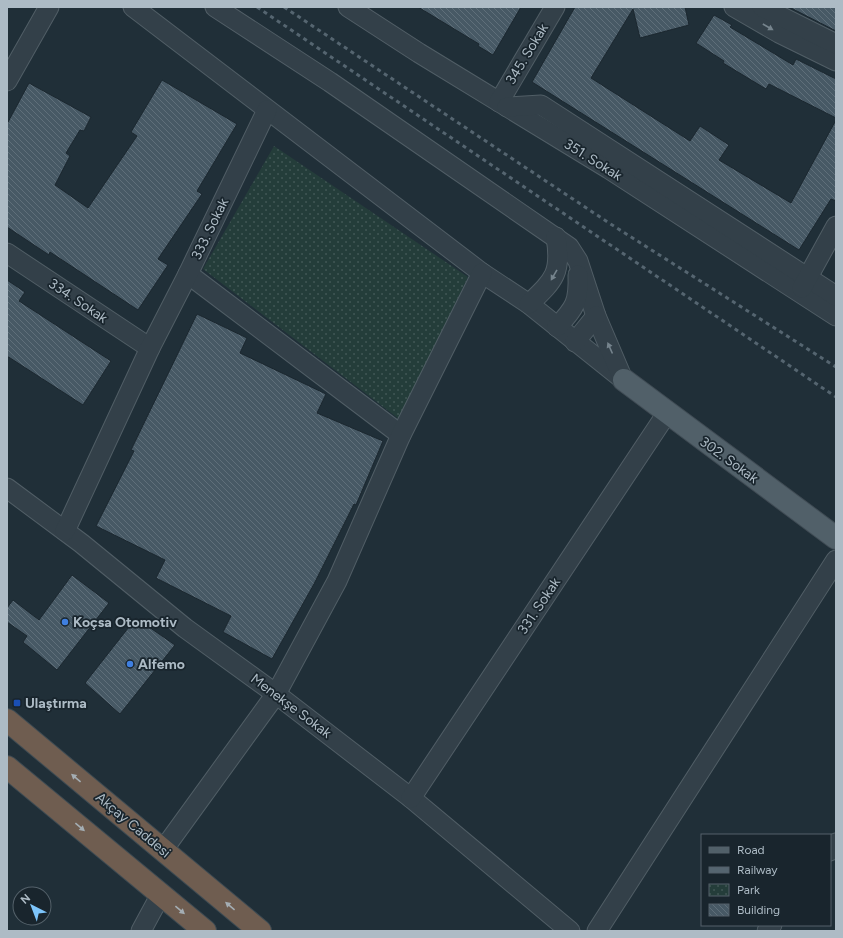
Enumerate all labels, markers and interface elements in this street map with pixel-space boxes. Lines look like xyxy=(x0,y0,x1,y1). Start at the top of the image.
street label: 345. Sokak xyxy=(502,20,552,88)
one-way arrow xyxy=(762,23,774,30)
street label: 351. Sokak xyxy=(561,136,625,185)
street label: 333. Sokak xyxy=(188,195,232,263)
one-way arrow xyxy=(551,269,558,281)
street label: 334. Sokak xyxy=(45,275,111,327)
one-way arrow xyxy=(606,342,612,354)
street label: 302. Sokak xyxy=(696,433,762,487)
street label: 331. Sokak xyxy=(514,574,564,638)
place label: Koçsa Otomotiv xyxy=(73,614,177,631)
marker: Koçsa Otomotiv xyxy=(60,617,70,627)
place label: Alfemo xyxy=(138,656,185,673)
marker: Alfemo xyxy=(125,659,135,669)
street label: Menekşe Sokak xyxy=(247,670,335,742)
place label: Ulaştırma xyxy=(25,695,87,712)
marker: Ulaştırma xyxy=(12,698,22,708)
one-way arrow xyxy=(71,773,82,782)
street label: Akçay Caddesi xyxy=(92,789,174,861)
one-way arrow xyxy=(75,823,86,832)
legend xyxy=(701,834,831,926)
text: Road xyxy=(737,843,765,857)
text: Railway xyxy=(737,863,778,877)
text: Park xyxy=(737,883,760,897)
north arrow xyxy=(12,886,52,926)
text: N xyxy=(18,891,33,907)
one-way arrow xyxy=(225,902,235,911)
text: Building xyxy=(737,903,780,917)
one-way arrow xyxy=(175,906,186,915)

